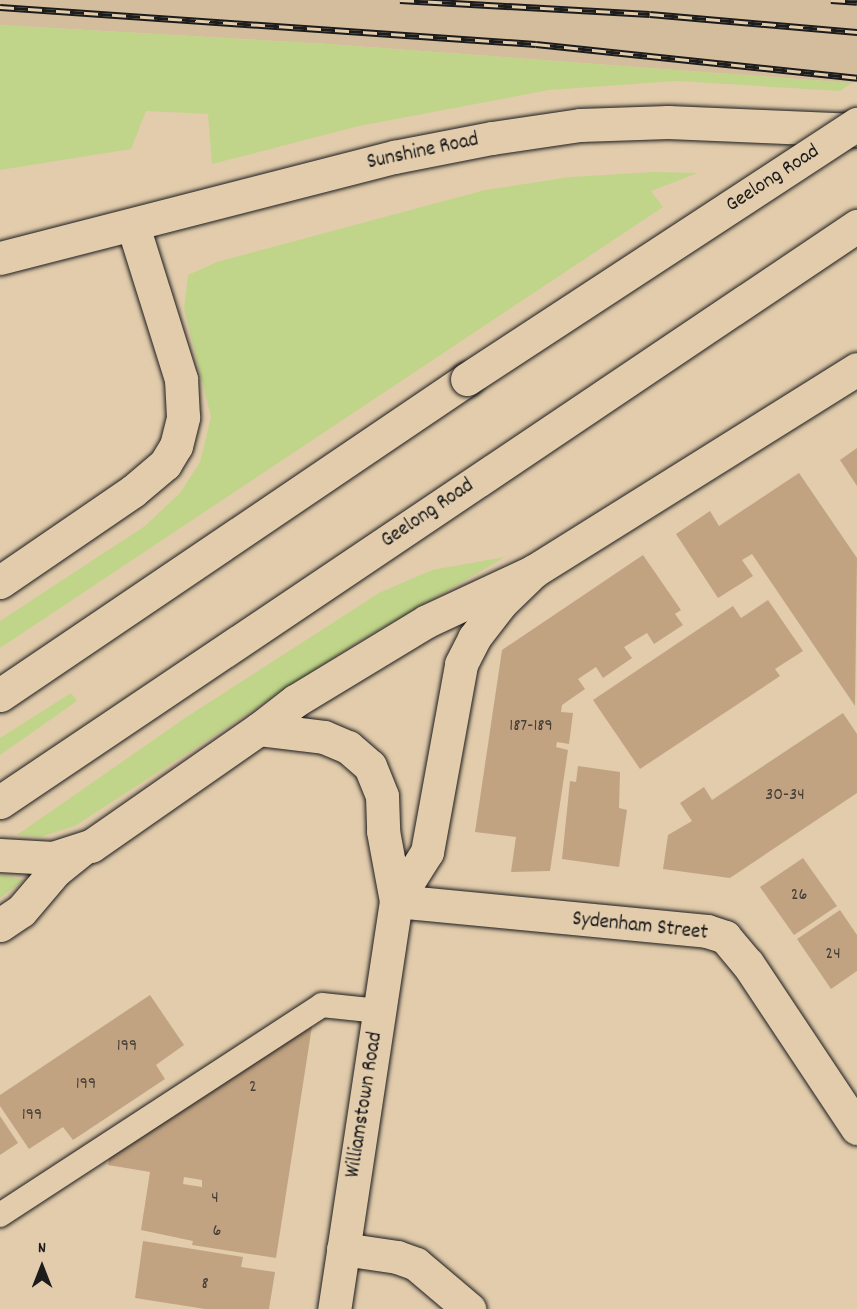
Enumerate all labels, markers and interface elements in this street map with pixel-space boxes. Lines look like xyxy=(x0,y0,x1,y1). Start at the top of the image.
street label: Sunshine Road xyxy=(365,128,481,176)
street label: Geelong Road xyxy=(722,139,824,219)
street label: Geelong Road xyxy=(377,474,479,554)
house number: 187-189 xyxy=(509,716,553,738)
house number: 30-34 xyxy=(765,785,805,807)
house number: 26 xyxy=(791,885,807,907)
street label: Sydenham Street xyxy=(571,907,709,947)
house number: 24 xyxy=(825,944,841,966)
street label: Williamstown Road xyxy=(341,1030,389,1180)
house number: 199 xyxy=(117,1036,137,1058)
house number: 199 xyxy=(76,1074,96,1096)
house number: 2 xyxy=(249,1077,257,1099)
house number: 199 xyxy=(22,1105,42,1127)
house number: 4 xyxy=(211,1188,219,1210)
house number: 6 xyxy=(213,1221,221,1243)
north arrow xyxy=(12,1237,72,1297)
text: N xyxy=(38,1237,46,1260)
house number: 8 xyxy=(201,1274,209,1296)

